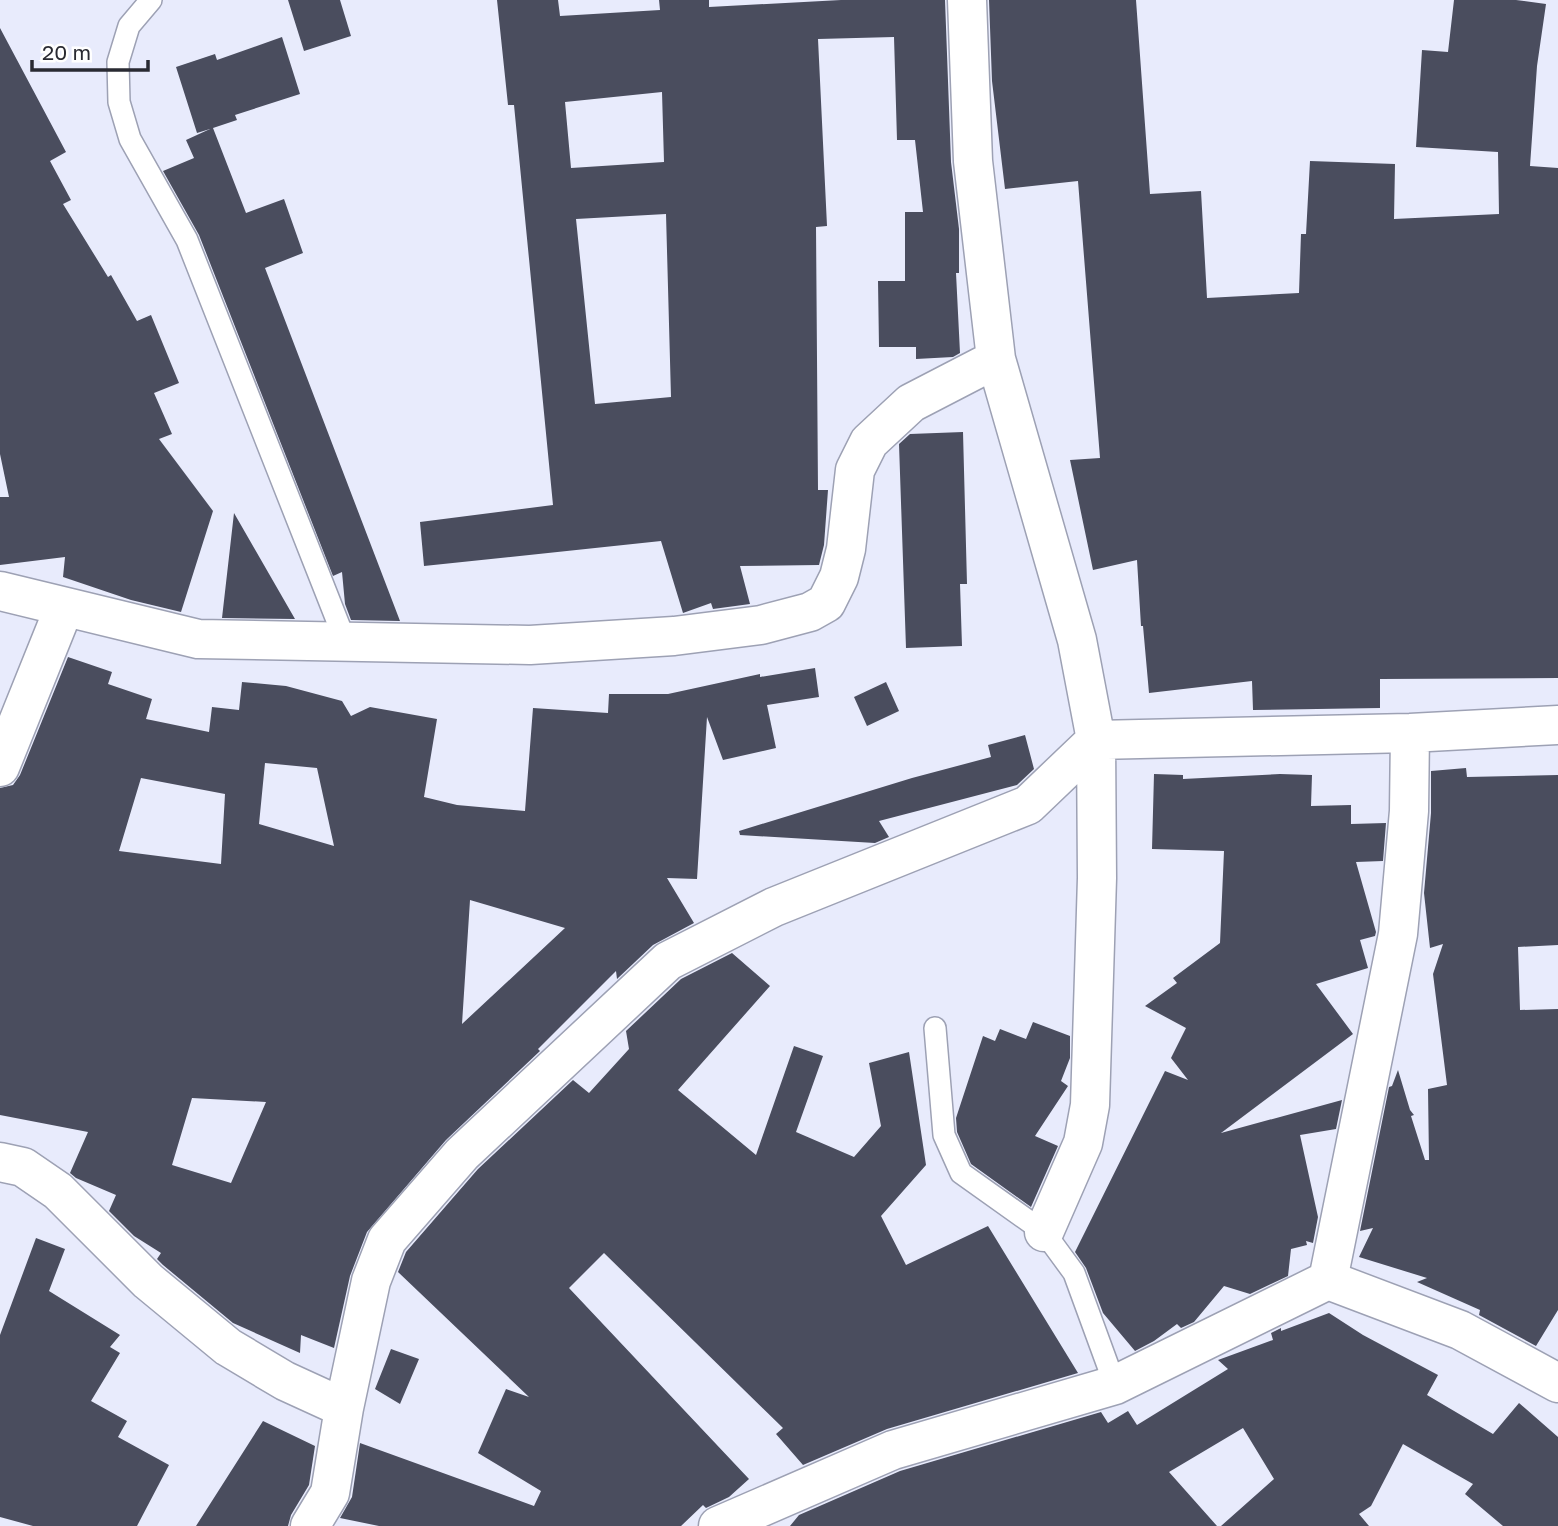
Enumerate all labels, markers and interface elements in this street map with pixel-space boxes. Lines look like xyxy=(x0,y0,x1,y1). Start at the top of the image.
scale bar xyxy=(32,28,147,72)
text: 20 m xyxy=(42,39,91,65)

